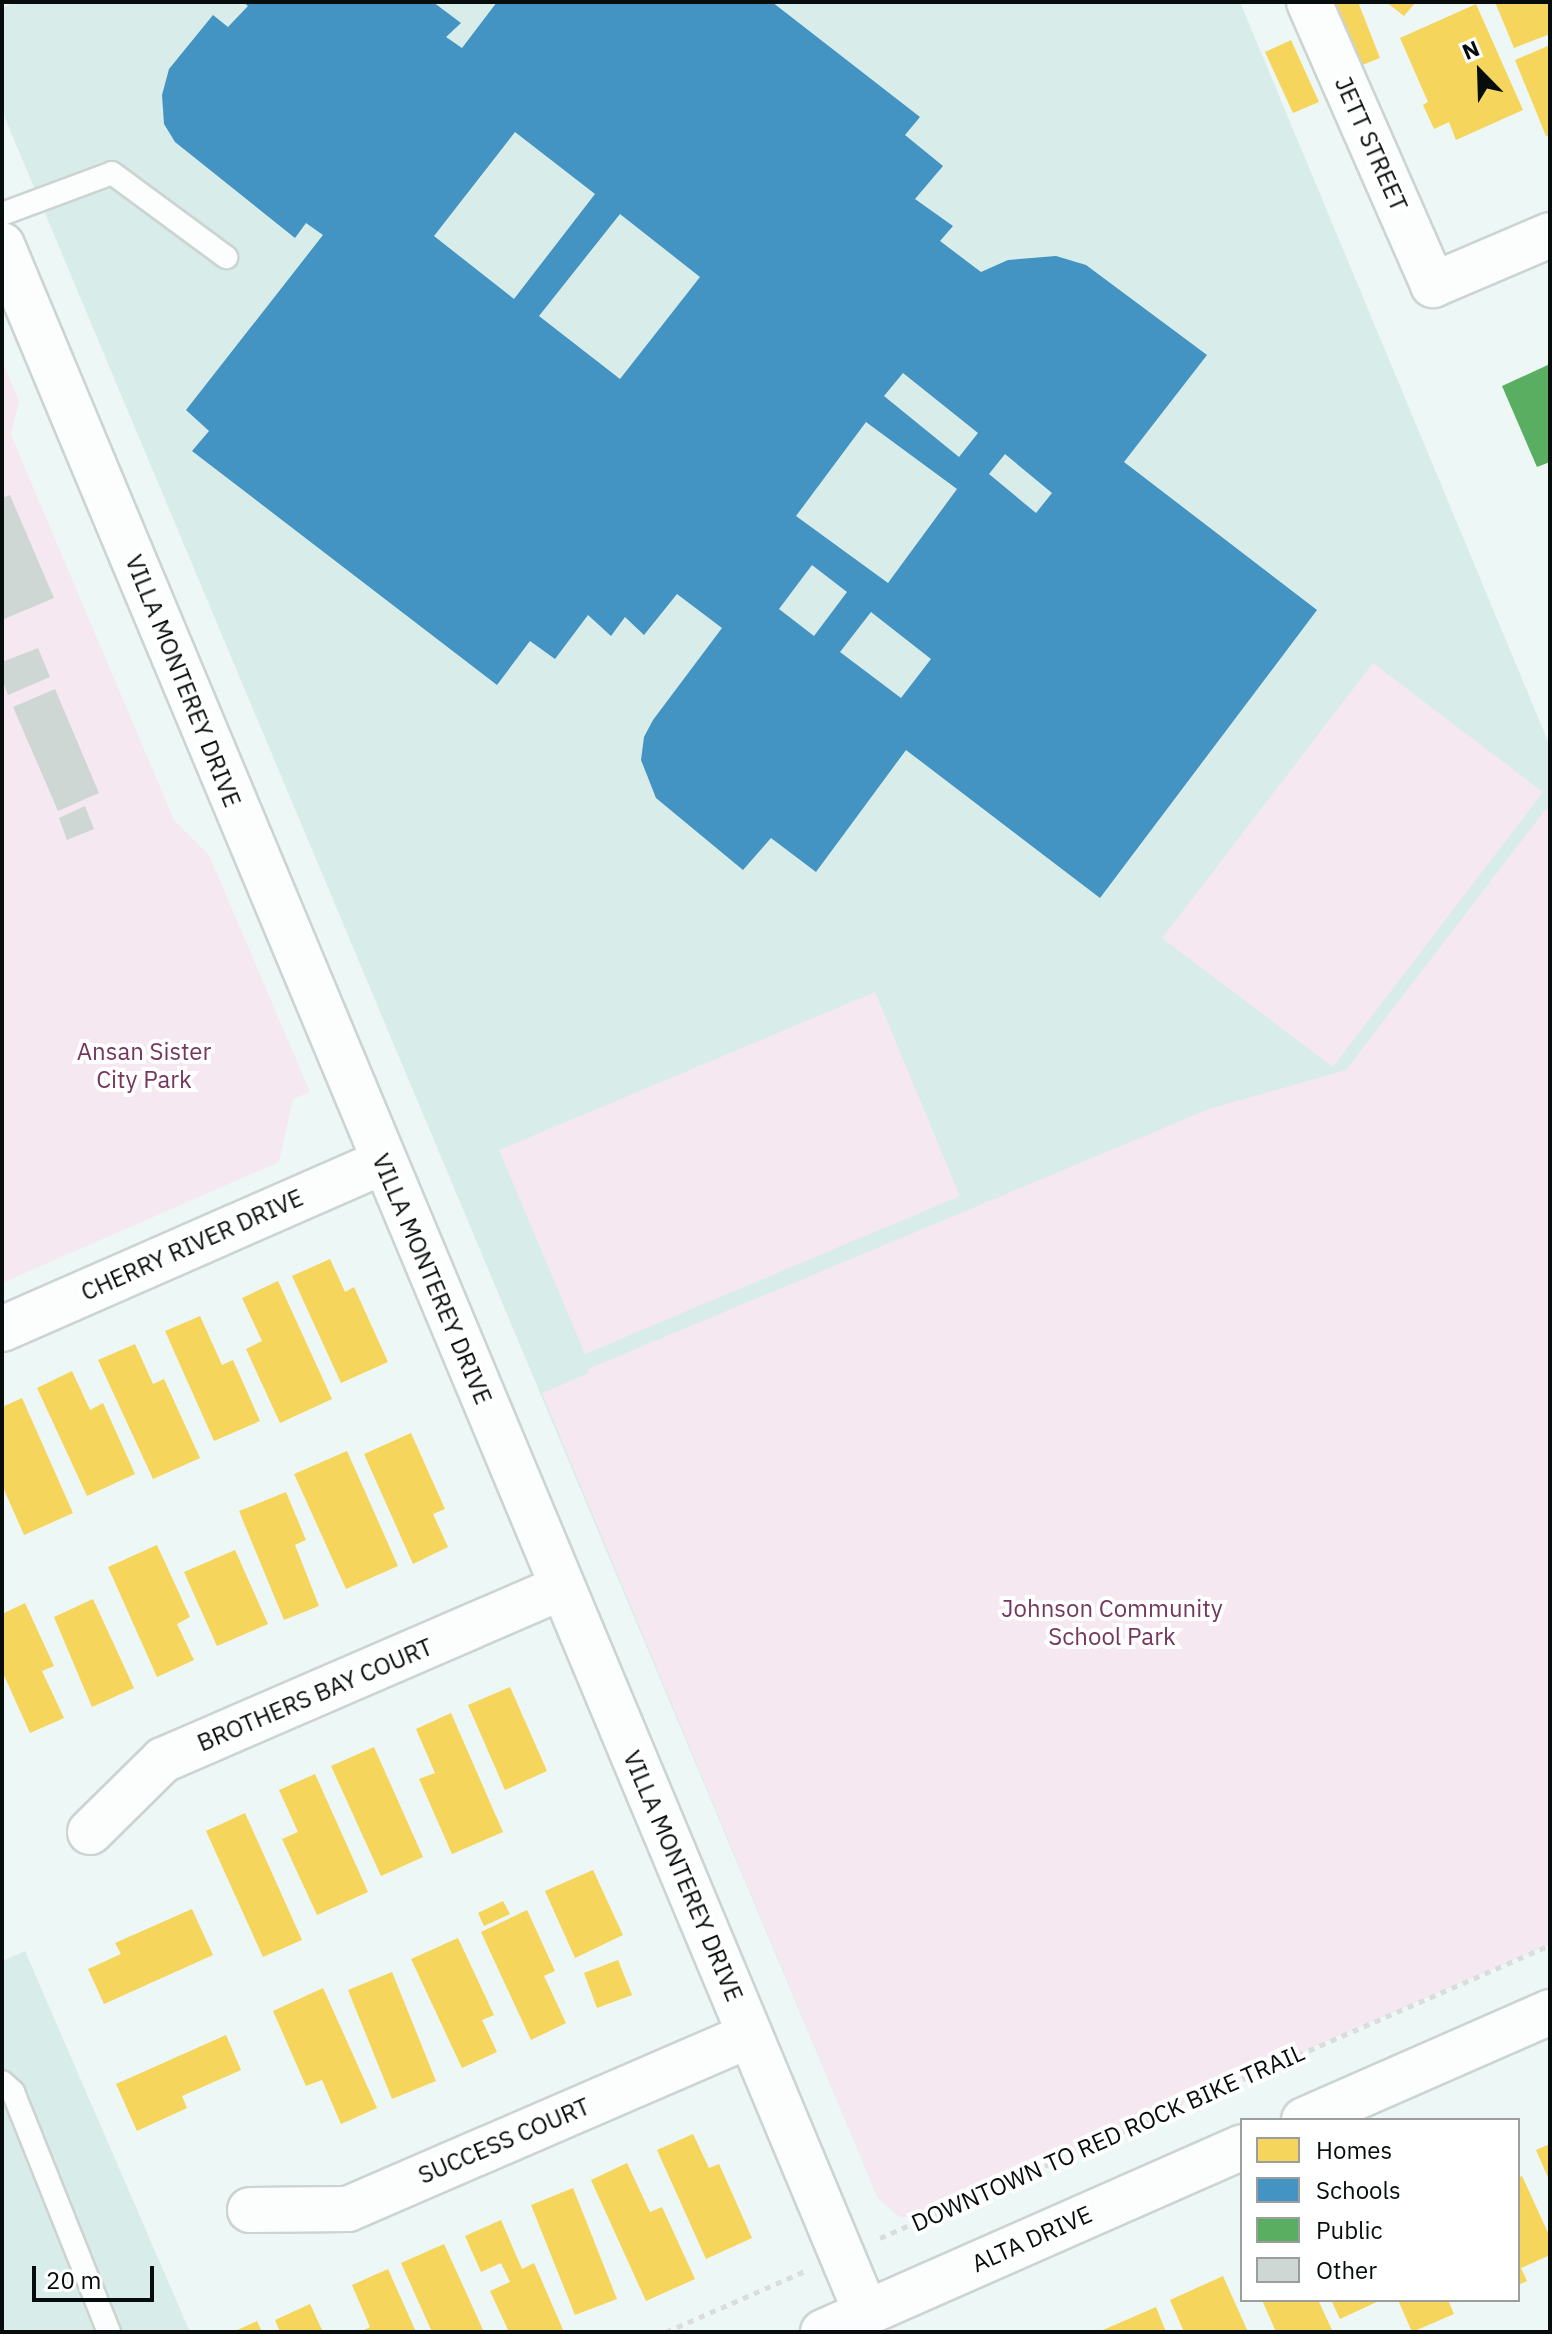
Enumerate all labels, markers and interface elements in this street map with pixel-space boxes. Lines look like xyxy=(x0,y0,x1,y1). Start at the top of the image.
north arrow xyxy=(1440,32,1520,112)
text: N xyxy=(1457,33,1483,66)
street label: JETT STREET xyxy=(1328,72,1414,216)
street label: VILLA MONTEREY DRIVE xyxy=(119,551,247,811)
park label: Ansan Sister City Park xyxy=(77,1038,211,1094)
street label: VILLA MONTEREY DRIVE xyxy=(366,1149,498,1409)
street label: CHERRY RIVER DRIVE xyxy=(77,1183,307,1307)
park label: Johnson Community School Park xyxy=(1001,1595,1223,1651)
street label: BROTHERS BAY COURT xyxy=(193,1632,437,1758)
street label: VILLA MONTEREY DRIVE xyxy=(617,1746,749,2006)
street label: DOWNTOWN TO RED ROCK BIKE TRAIL xyxy=(907,2038,1309,2238)
street label: SUCCESS COURT xyxy=(414,2092,594,2190)
legend xyxy=(1240,2118,1520,2302)
text: Homes xyxy=(1316,2134,1392,2166)
text: Schools xyxy=(1316,2174,1401,2206)
street label: ALTA DRIVE xyxy=(967,2200,1097,2278)
text: Public xyxy=(1316,2214,1383,2246)
scale bar xyxy=(36,2250,158,2300)
text: Other xyxy=(1316,2254,1377,2286)
text: 20 m xyxy=(46,2264,101,2296)

